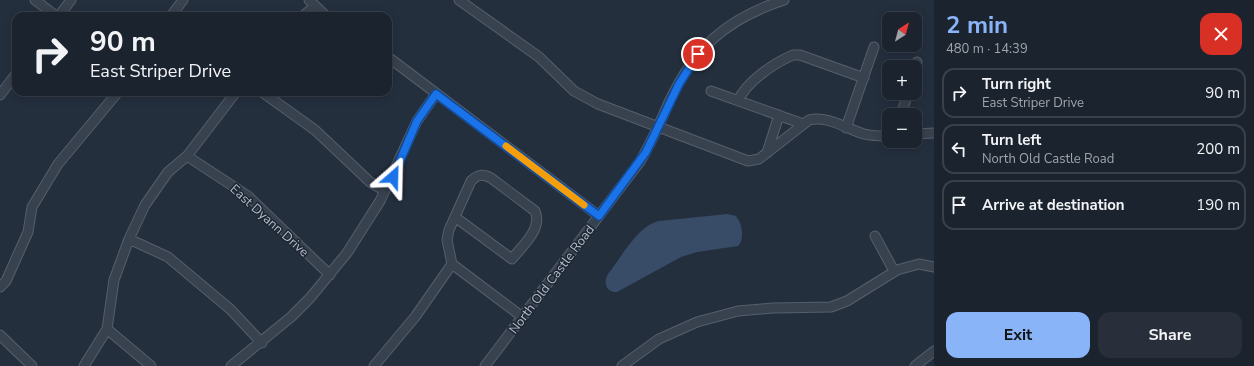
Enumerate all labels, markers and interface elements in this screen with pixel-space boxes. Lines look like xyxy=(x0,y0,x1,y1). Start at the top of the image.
text: 2 min xyxy=(946,9,1008,41)
north arrow xyxy=(882,12,922,52)
map controls xyxy=(882,12,922,148)
button: close xyxy=(1200,13,1242,55)
text: 90 m xyxy=(90,23,156,61)
icon: right xyxy=(24,28,76,80)
pin xyxy=(681,37,715,71)
text: 480 m · 14:39 xyxy=(946,40,1028,58)
icon: arrive xyxy=(687,43,709,65)
text: East Striper Drive xyxy=(90,59,231,83)
button: + xyxy=(882,60,922,100)
text: Turn right xyxy=(982,74,1051,94)
icon: right xyxy=(948,82,970,104)
text: 90 m xyxy=(1205,83,1240,103)
text: East Striper Drive xyxy=(982,94,1084,112)
button: − xyxy=(882,108,922,148)
text: Turn left xyxy=(982,130,1041,150)
icon: left xyxy=(948,138,970,160)
text: 200 m xyxy=(1196,139,1240,159)
text: North Old Castle Road xyxy=(982,150,1114,168)
position arrow xyxy=(372,156,414,198)
street label: East Dyann Drive xyxy=(226,180,313,261)
icon: arrive xyxy=(948,194,970,216)
text: Arrive at destination xyxy=(982,195,1125,215)
text: 190 m xyxy=(1196,195,1240,215)
street label: North Old Castle Road xyxy=(505,221,599,338)
button: Exit xyxy=(946,312,1090,358)
button: Share xyxy=(1098,312,1242,358)

